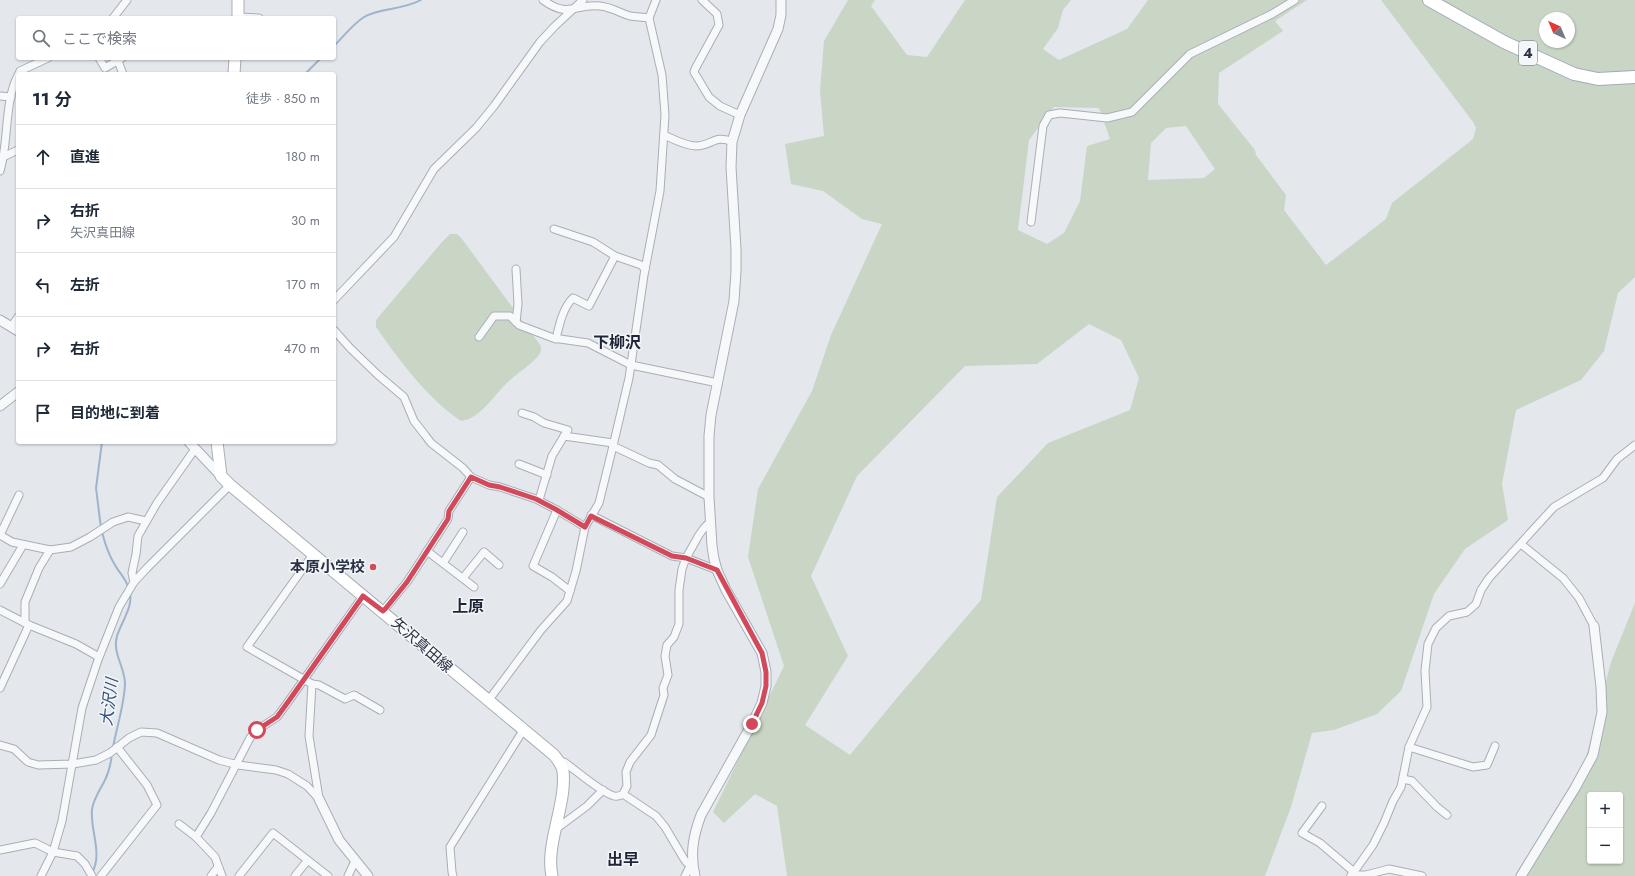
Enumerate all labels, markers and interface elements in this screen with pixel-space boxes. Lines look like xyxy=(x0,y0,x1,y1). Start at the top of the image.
north arrow xyxy=(1539,12,1575,48)
search box xyxy=(16,16,336,60)
icon: search xyxy=(30,27,52,49)
text: ここで検索 xyxy=(62,28,137,50)
road number: 4 xyxy=(1519,41,1537,65)
text: 11 分 xyxy=(32,87,71,111)
text: 徒歩 · 850 m xyxy=(246,89,320,108)
icon: ahead xyxy=(32,146,54,168)
text: 直進 xyxy=(70,146,100,168)
text: 180 m xyxy=(285,147,320,166)
text: 右折 xyxy=(70,200,100,222)
icon: right xyxy=(32,210,54,232)
text: 30 m xyxy=(291,211,320,230)
text: 矢沢真田線 xyxy=(70,223,135,242)
icon: left xyxy=(32,274,54,296)
text: 左折 xyxy=(70,274,100,296)
text: 170 m xyxy=(285,275,320,294)
district label: 下柳沢 xyxy=(593,331,641,354)
icon: right xyxy=(32,338,54,360)
text: 右折 xyxy=(70,338,100,360)
text: 470 m xyxy=(284,339,320,358)
icon: arrive xyxy=(32,402,54,424)
text: 目的地に到着 xyxy=(70,402,160,424)
place label: 本原小学校 xyxy=(290,556,365,578)
marker: 本原小学校 xyxy=(368,562,378,572)
district label: 上原 xyxy=(452,595,484,618)
street label: 矢沢真田線 xyxy=(386,612,458,678)
water label: 大沢川 xyxy=(95,675,124,727)
route end xyxy=(743,715,761,733)
route start xyxy=(248,721,266,739)
map controls xyxy=(1587,792,1623,864)
button: + xyxy=(1587,792,1623,828)
button: − xyxy=(1587,828,1623,864)
district label: 出早 xyxy=(607,848,639,871)

